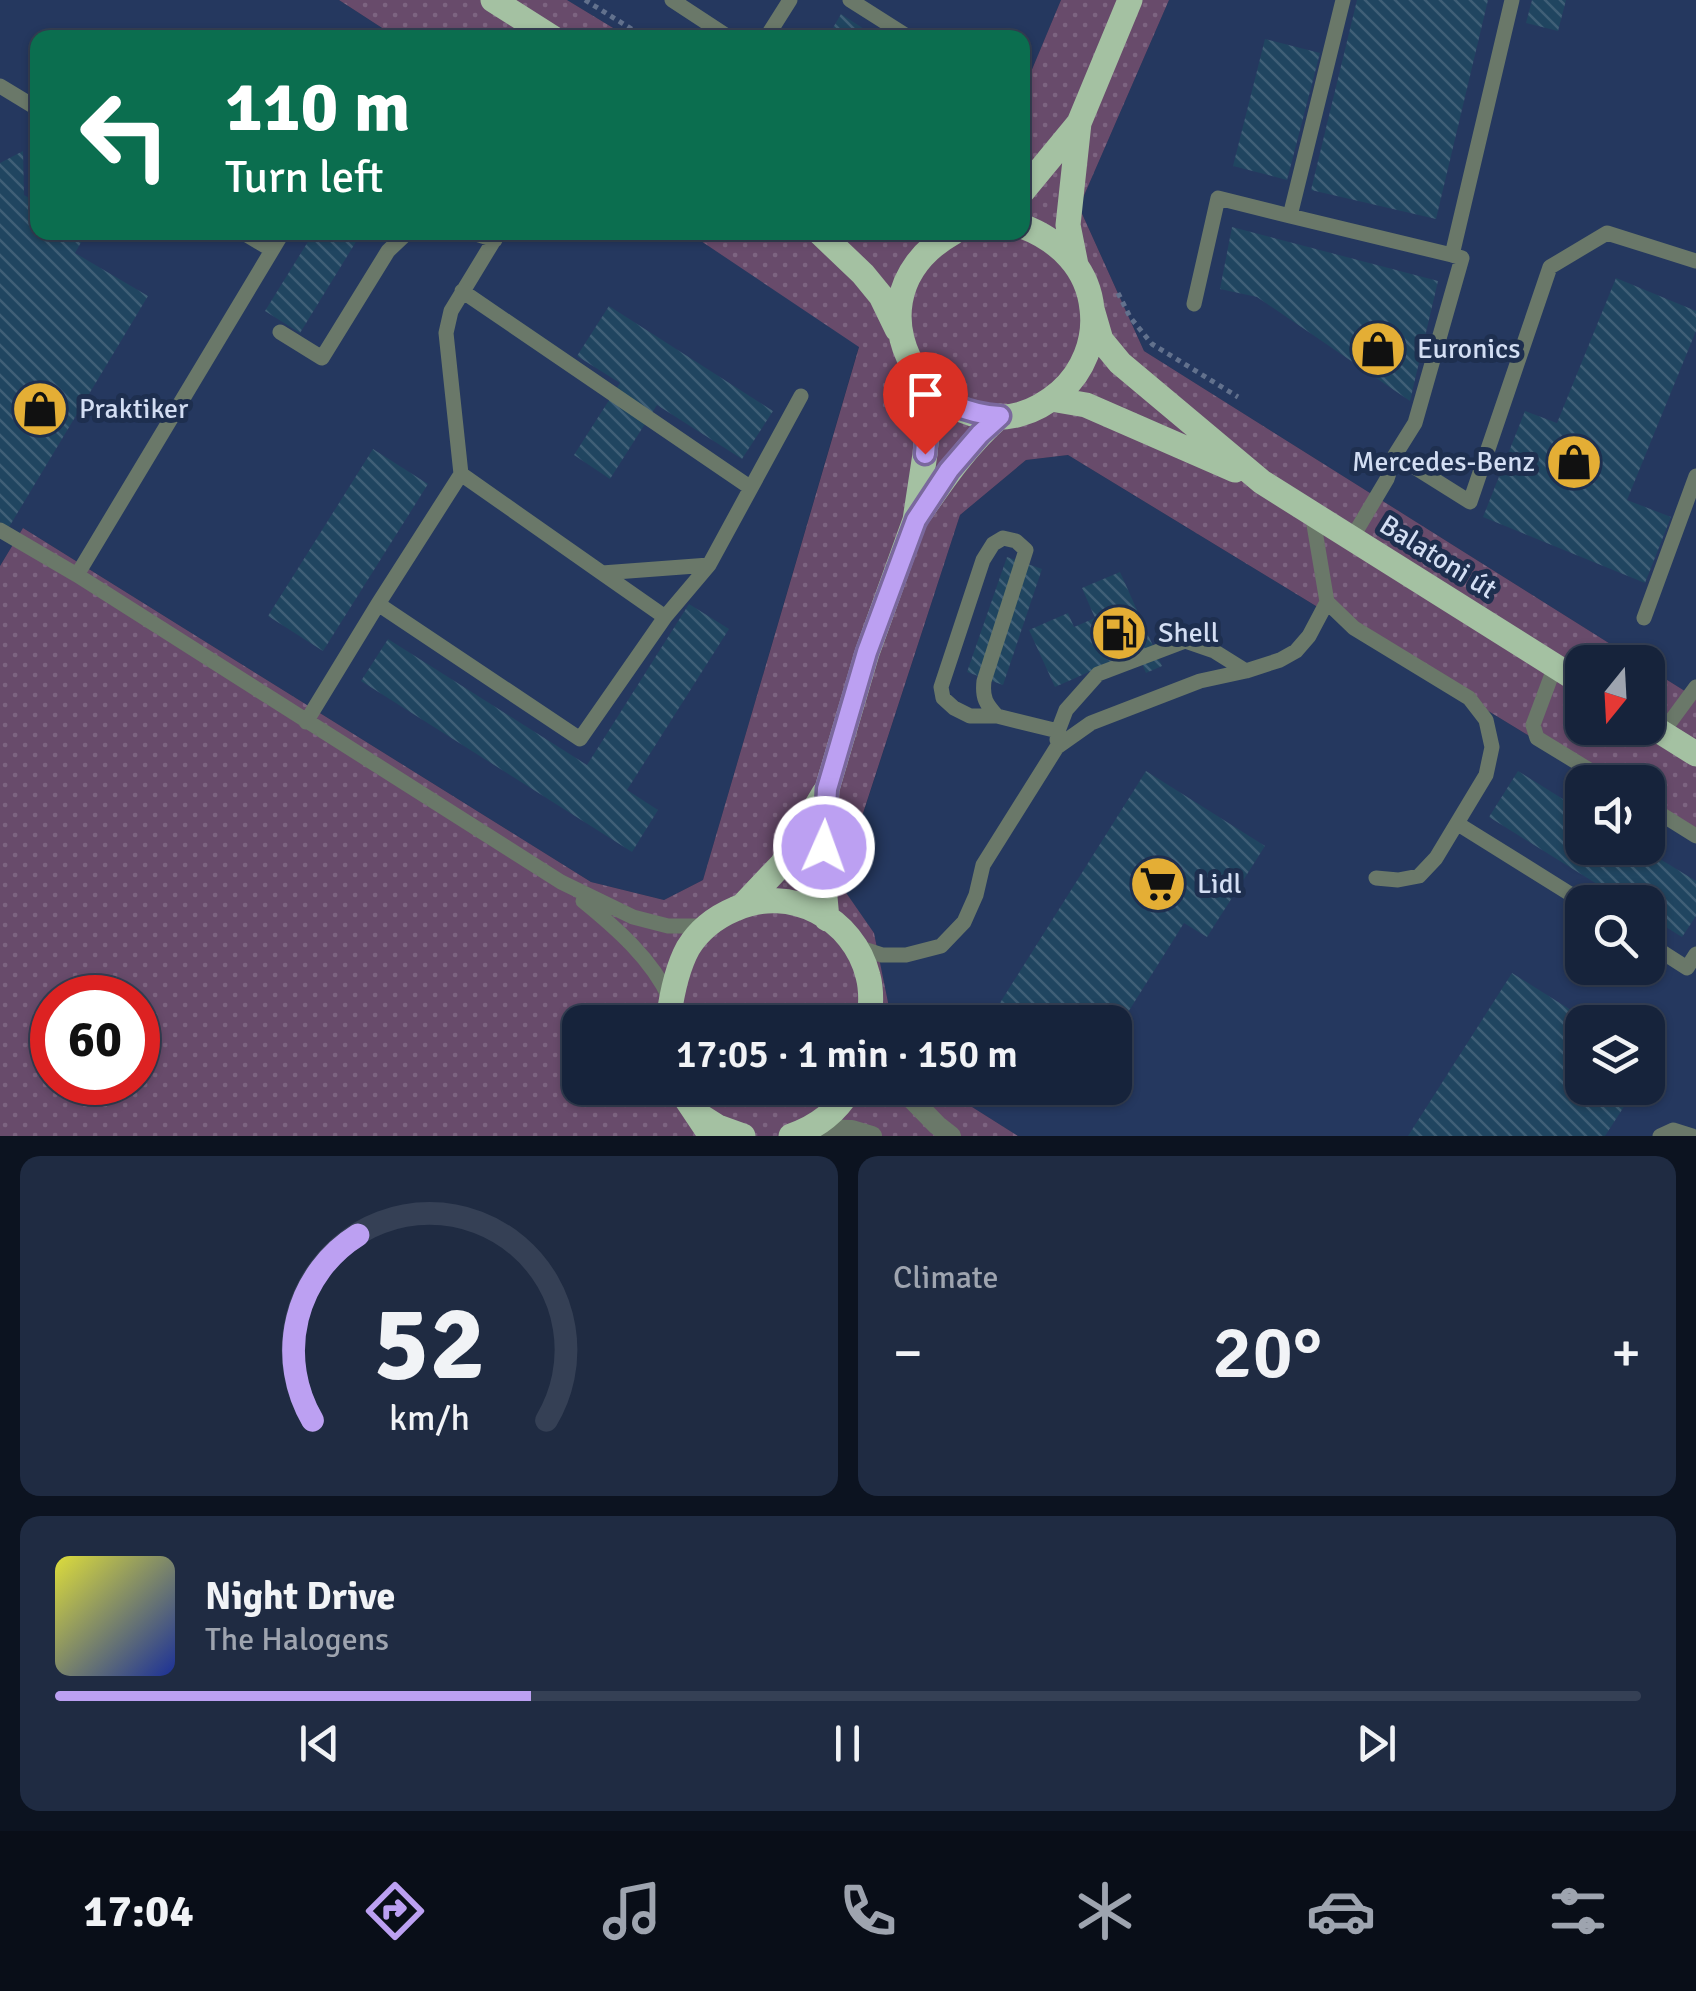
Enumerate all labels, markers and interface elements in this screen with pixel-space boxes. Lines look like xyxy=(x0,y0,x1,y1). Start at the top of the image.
text: 110 m xyxy=(225,64,410,150)
icon: left xyxy=(60,70,190,200)
text: Turn left xyxy=(225,150,384,205)
shop icon: Euronics xyxy=(1348,319,1408,379)
place label: Euronics xyxy=(1417,332,1520,366)
pin xyxy=(883,352,968,455)
icon: arrive xyxy=(898,367,953,422)
shop icon: Praktiker xyxy=(10,379,70,439)
place label: Praktiker xyxy=(79,392,189,426)
shop icon: Mercedes-Benz xyxy=(1544,432,1604,492)
place label: Mercedes-Benz xyxy=(1352,445,1535,479)
street label: Balatoni út xyxy=(1373,508,1503,606)
fuel station icon: Shell xyxy=(1089,603,1149,663)
place label: Shell xyxy=(1158,616,1219,650)
north arrow xyxy=(1565,645,1665,745)
map controls xyxy=(1565,645,1665,1105)
button: sound xyxy=(1565,765,1665,865)
position arrow xyxy=(772,795,876,899)
supermarket icon: Lidl xyxy=(1128,854,1188,914)
place label: Lidl xyxy=(1197,867,1242,901)
button: search xyxy=(1565,885,1665,985)
speed limit sign: 60 xyxy=(30,975,160,1105)
button: layers xyxy=(1565,1005,1665,1105)
text: 17:05 · 1 min · 150 m xyxy=(676,1031,1018,1078)
text: Climate xyxy=(893,1258,999,1297)
text: 52 xyxy=(373,1280,485,1408)
text: 20° xyxy=(1212,1306,1322,1399)
text: − xyxy=(893,1319,923,1387)
text: + xyxy=(1611,1319,1641,1387)
text: km/h xyxy=(389,1396,469,1440)
text: Night Drive xyxy=(205,1573,395,1620)
text: The Halogens xyxy=(205,1620,389,1659)
icon: previous xyxy=(292,1716,347,1771)
icon: pause xyxy=(820,1716,875,1771)
icon: next xyxy=(1349,1716,1404,1771)
icon: directions xyxy=(360,1876,430,1946)
icon: music xyxy=(597,1876,667,1946)
icon: phone xyxy=(833,1876,903,1946)
icon: climate xyxy=(1070,1876,1140,1946)
icon: car xyxy=(1306,1876,1376,1946)
icon: filters xyxy=(1543,1876,1613,1946)
text: 17:04 xyxy=(83,1884,194,1939)

